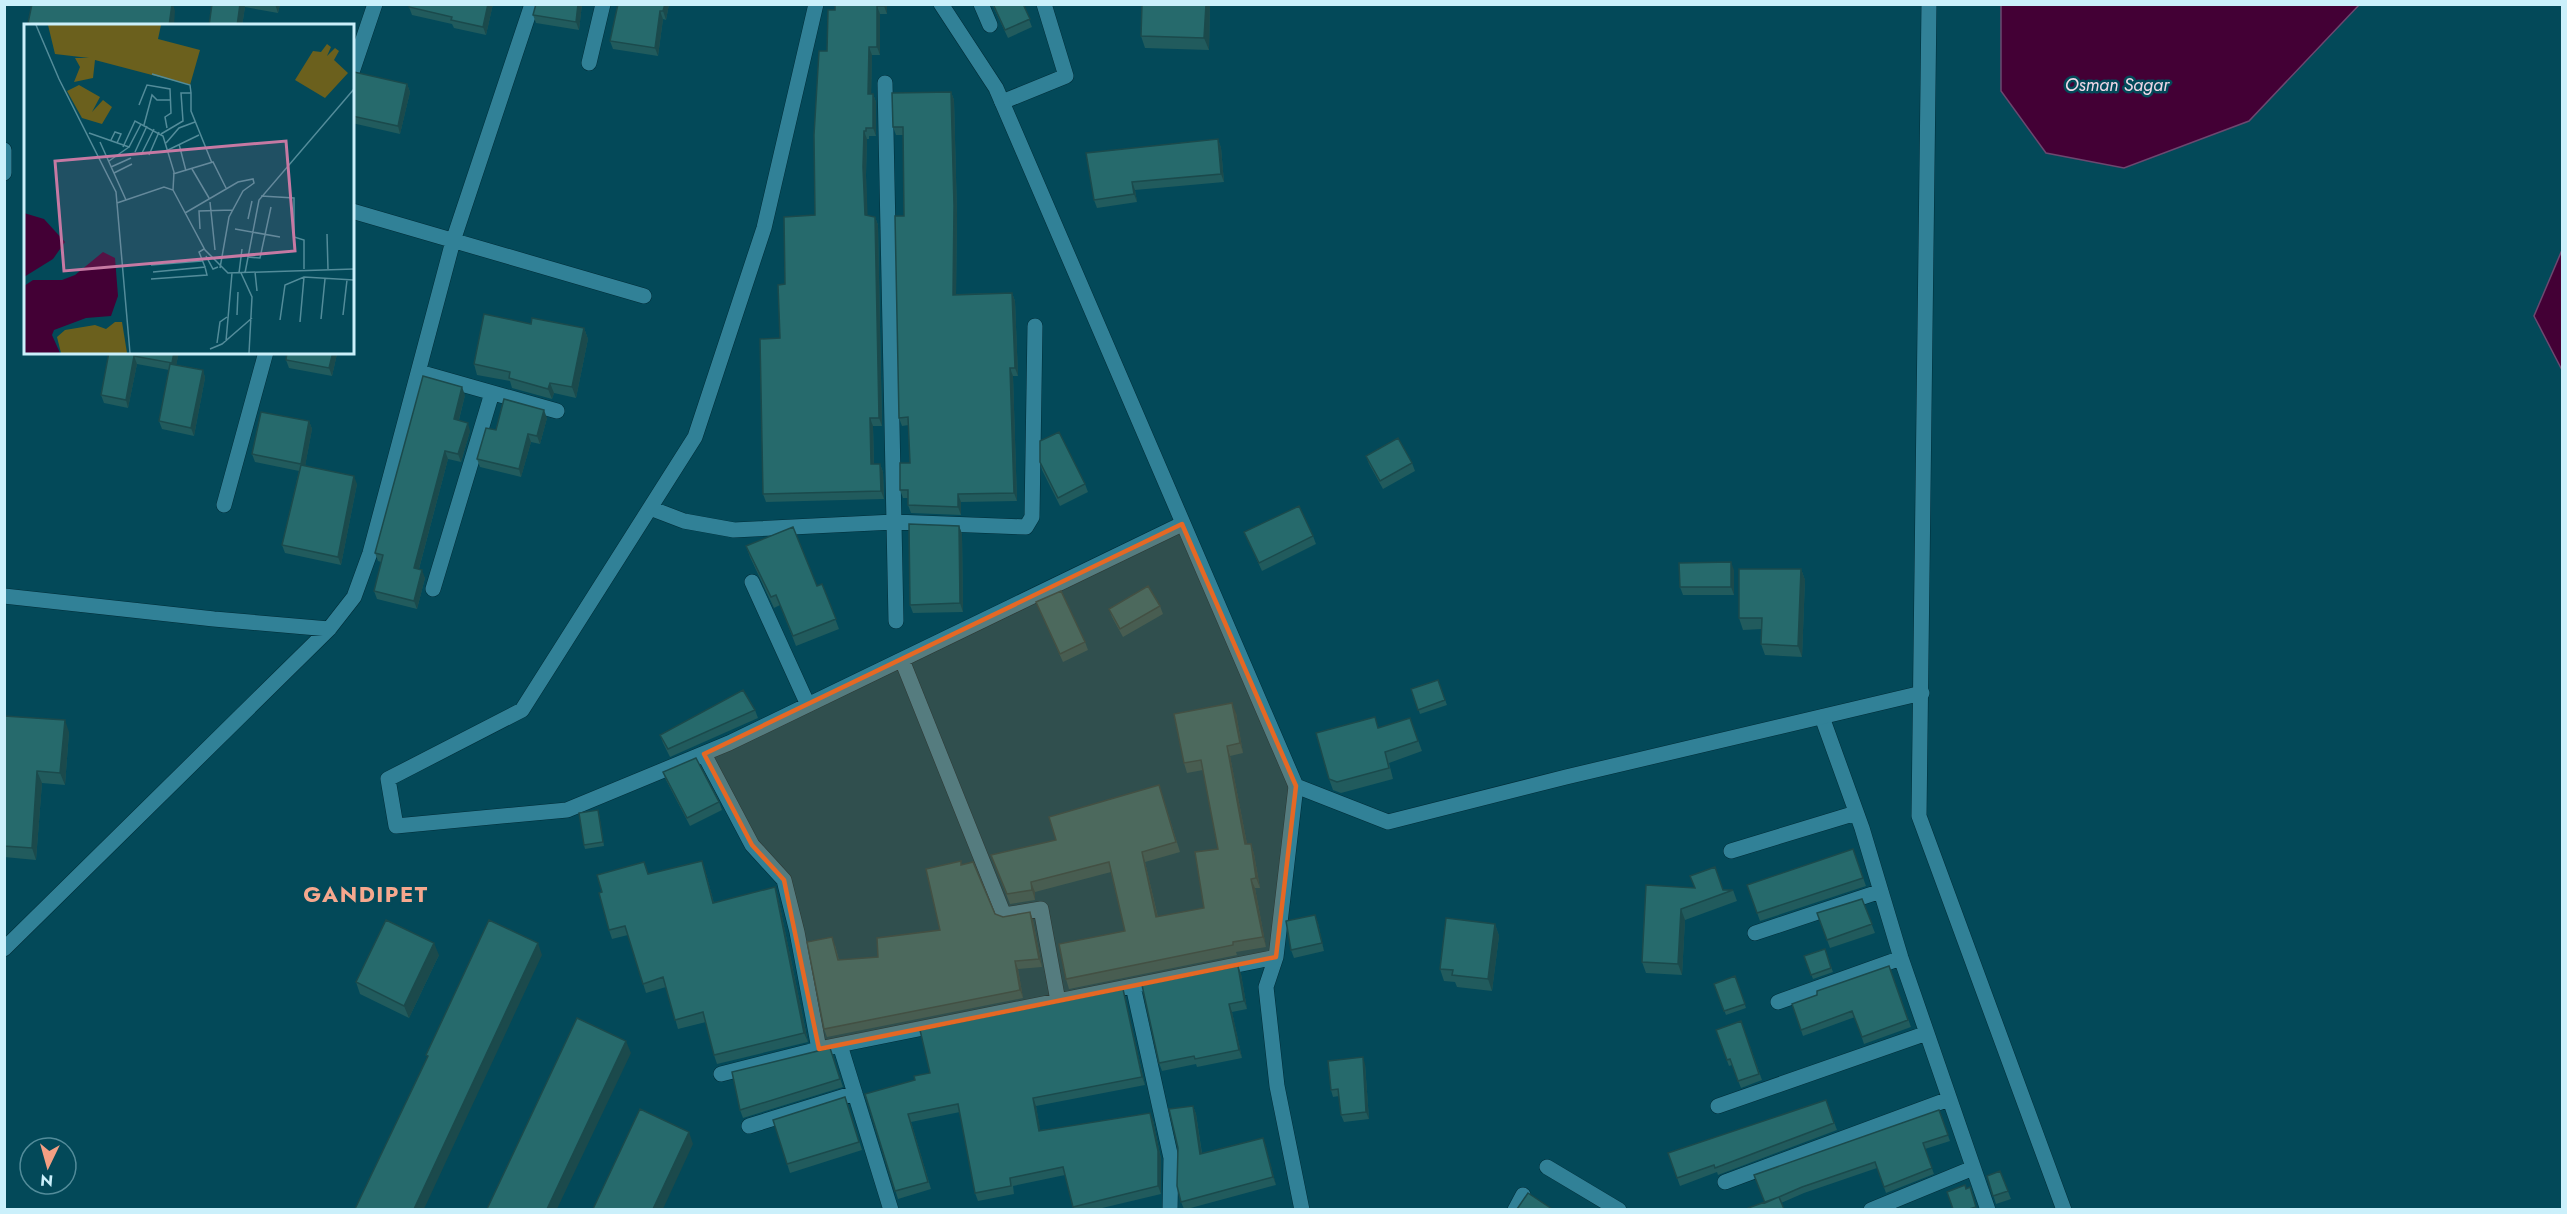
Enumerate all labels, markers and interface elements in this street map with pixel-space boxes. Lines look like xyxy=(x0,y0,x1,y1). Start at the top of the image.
inset map xyxy=(24,24,354,354)
water label: Osman Sagar xyxy=(2065,72,2170,98)
district label: GANDIPET xyxy=(303,878,429,910)
north arrow xyxy=(18,1136,78,1196)
text: N xyxy=(39,1168,54,1192)

